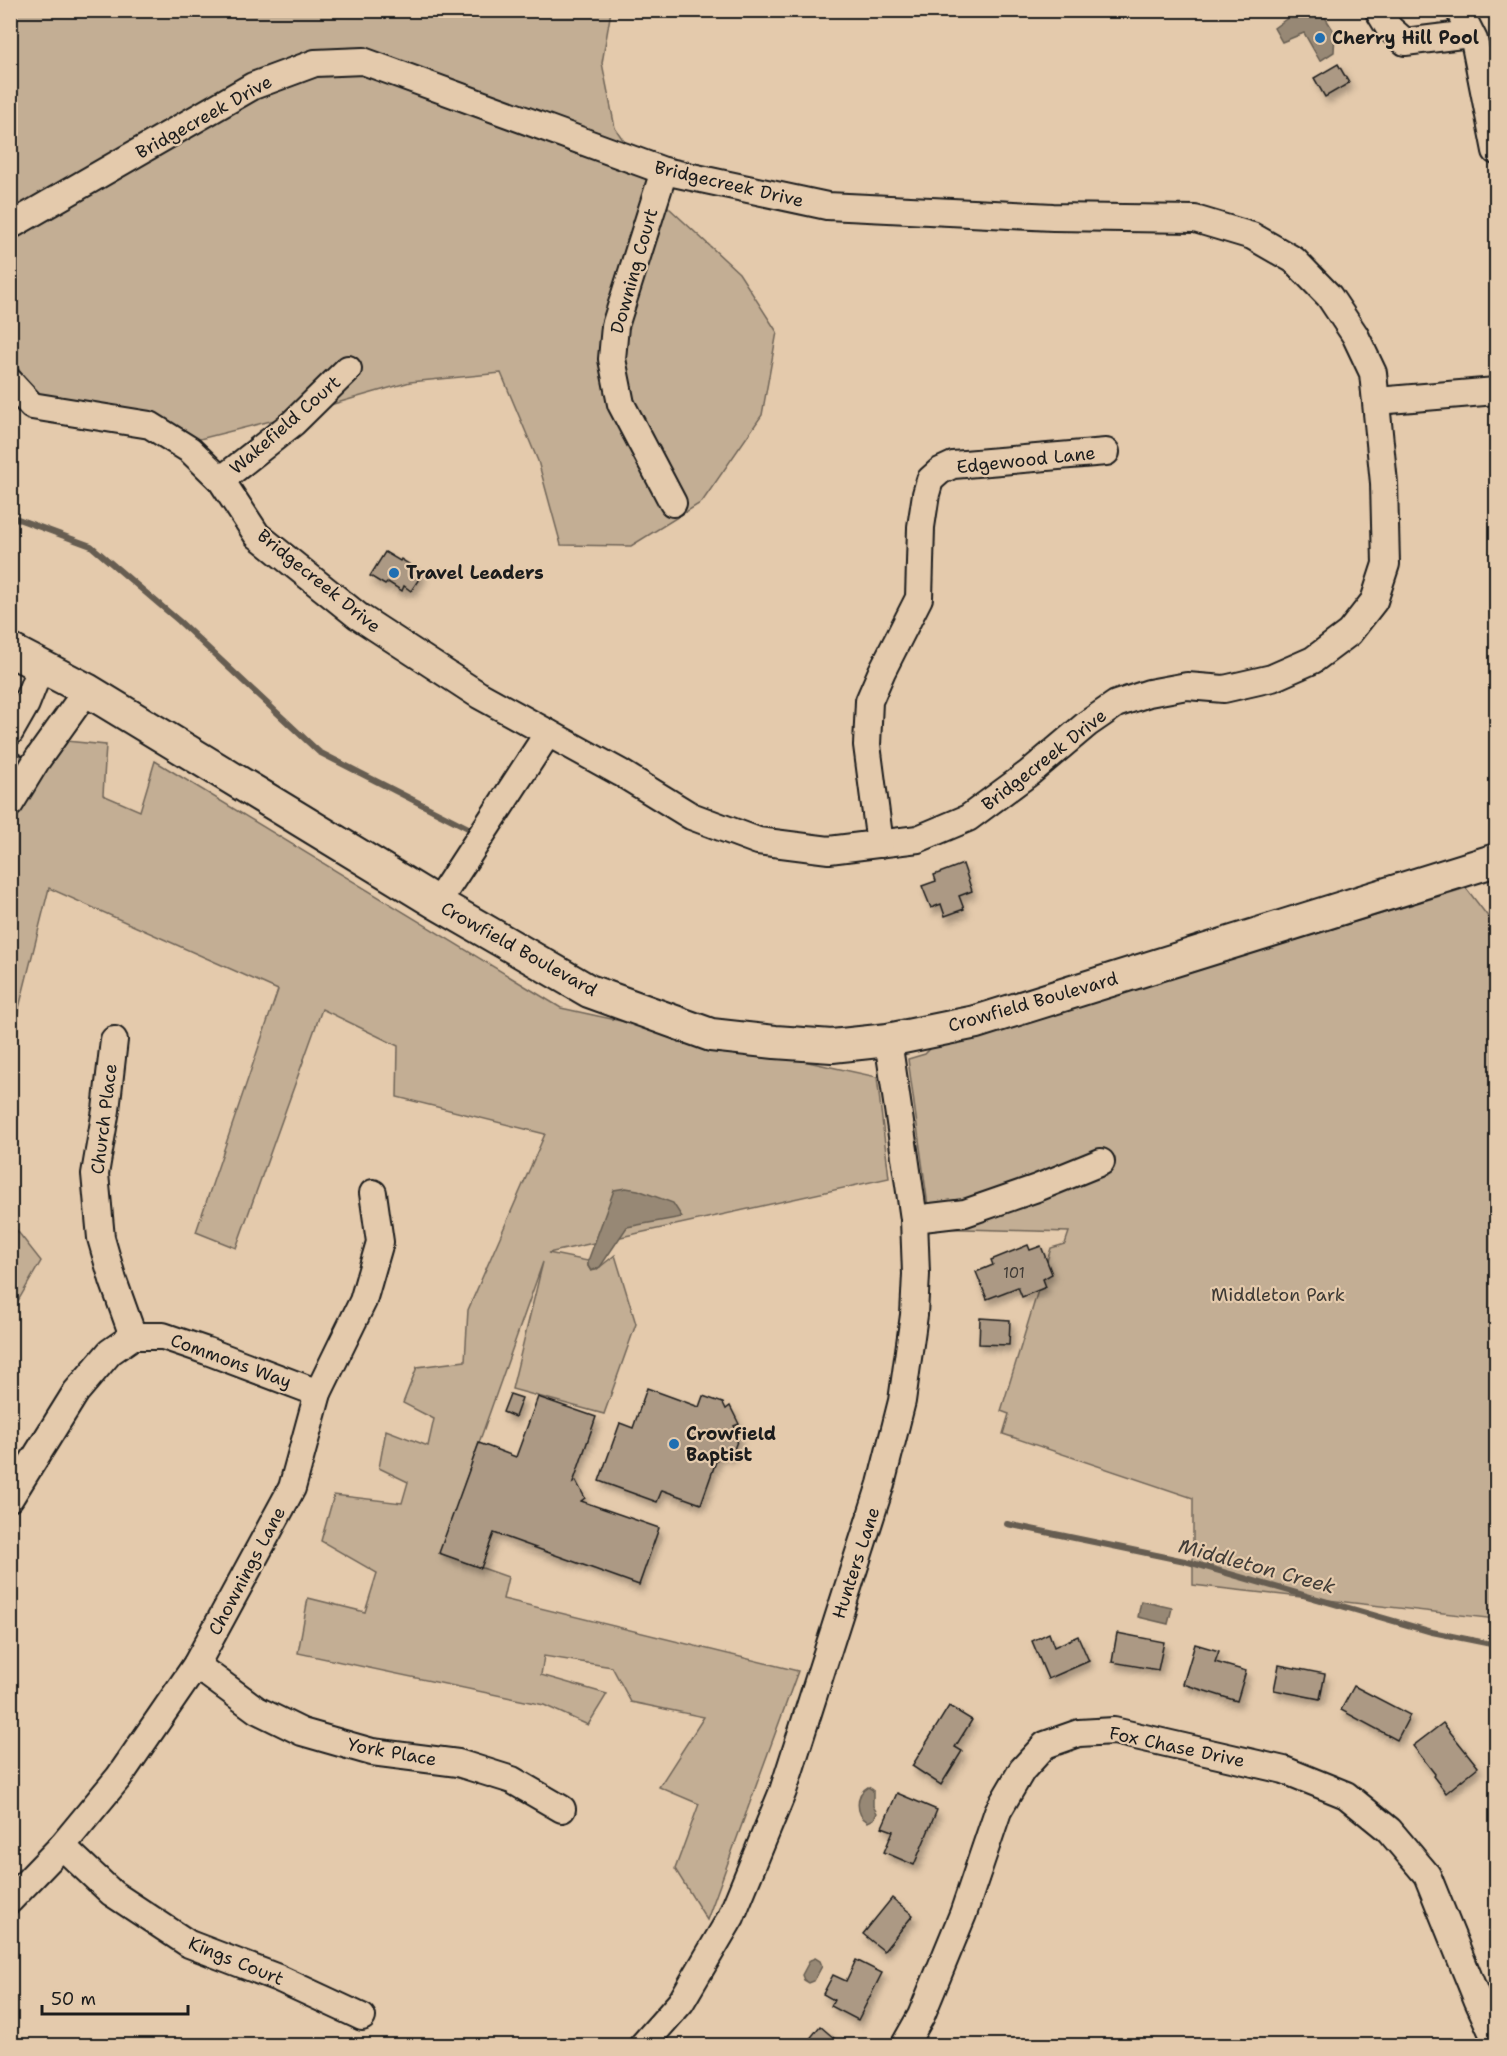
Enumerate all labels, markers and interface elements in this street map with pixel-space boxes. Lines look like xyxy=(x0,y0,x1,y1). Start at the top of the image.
place label: Cherry Hill Pool xyxy=(1332,26,1479,50)
marker: Cherry Hill Pool xyxy=(1313,31,1327,45)
street label: Bridgecreek Drive xyxy=(132,70,276,164)
street label: Bridgecreek Drive xyxy=(652,155,806,213)
street label: Downing Court xyxy=(605,205,663,336)
street label: Wakefield Court xyxy=(224,370,346,480)
street label: Edgewood Lane xyxy=(955,441,1097,479)
street label: Bridgecreek Drive xyxy=(252,524,386,638)
place label: Travel Leaders xyxy=(406,561,544,585)
marker: Travel Leaders xyxy=(387,566,401,580)
street label: Bridgecreek Drive xyxy=(977,704,1111,816)
street label: Crowfield Boulevard xyxy=(436,896,602,1002)
street label: Crowfield Boulevard xyxy=(945,966,1121,1038)
street label: Church Place xyxy=(85,1062,123,1176)
house number: 101 xyxy=(1003,1263,1025,1283)
park label: Middleton Park xyxy=(1211,1283,1345,1307)
street label: Commons Way xyxy=(167,1328,295,1394)
place label: Crowfield Baptist xyxy=(686,1422,776,1467)
marker: Crowfield Baptist xyxy=(667,1437,681,1451)
street label: Chownings Lane xyxy=(203,1502,291,1640)
street label: Hunters Lane xyxy=(827,1504,885,1622)
water label: Middleton Creek xyxy=(1176,1533,1339,1600)
street label: Fox Chase Drive xyxy=(1107,1721,1247,1773)
street label: York Place xyxy=(346,1732,438,1772)
street label: Kings Court xyxy=(185,1931,287,1991)
scale bar xyxy=(42,1978,188,2016)
text: 50 m xyxy=(51,1987,96,2011)

